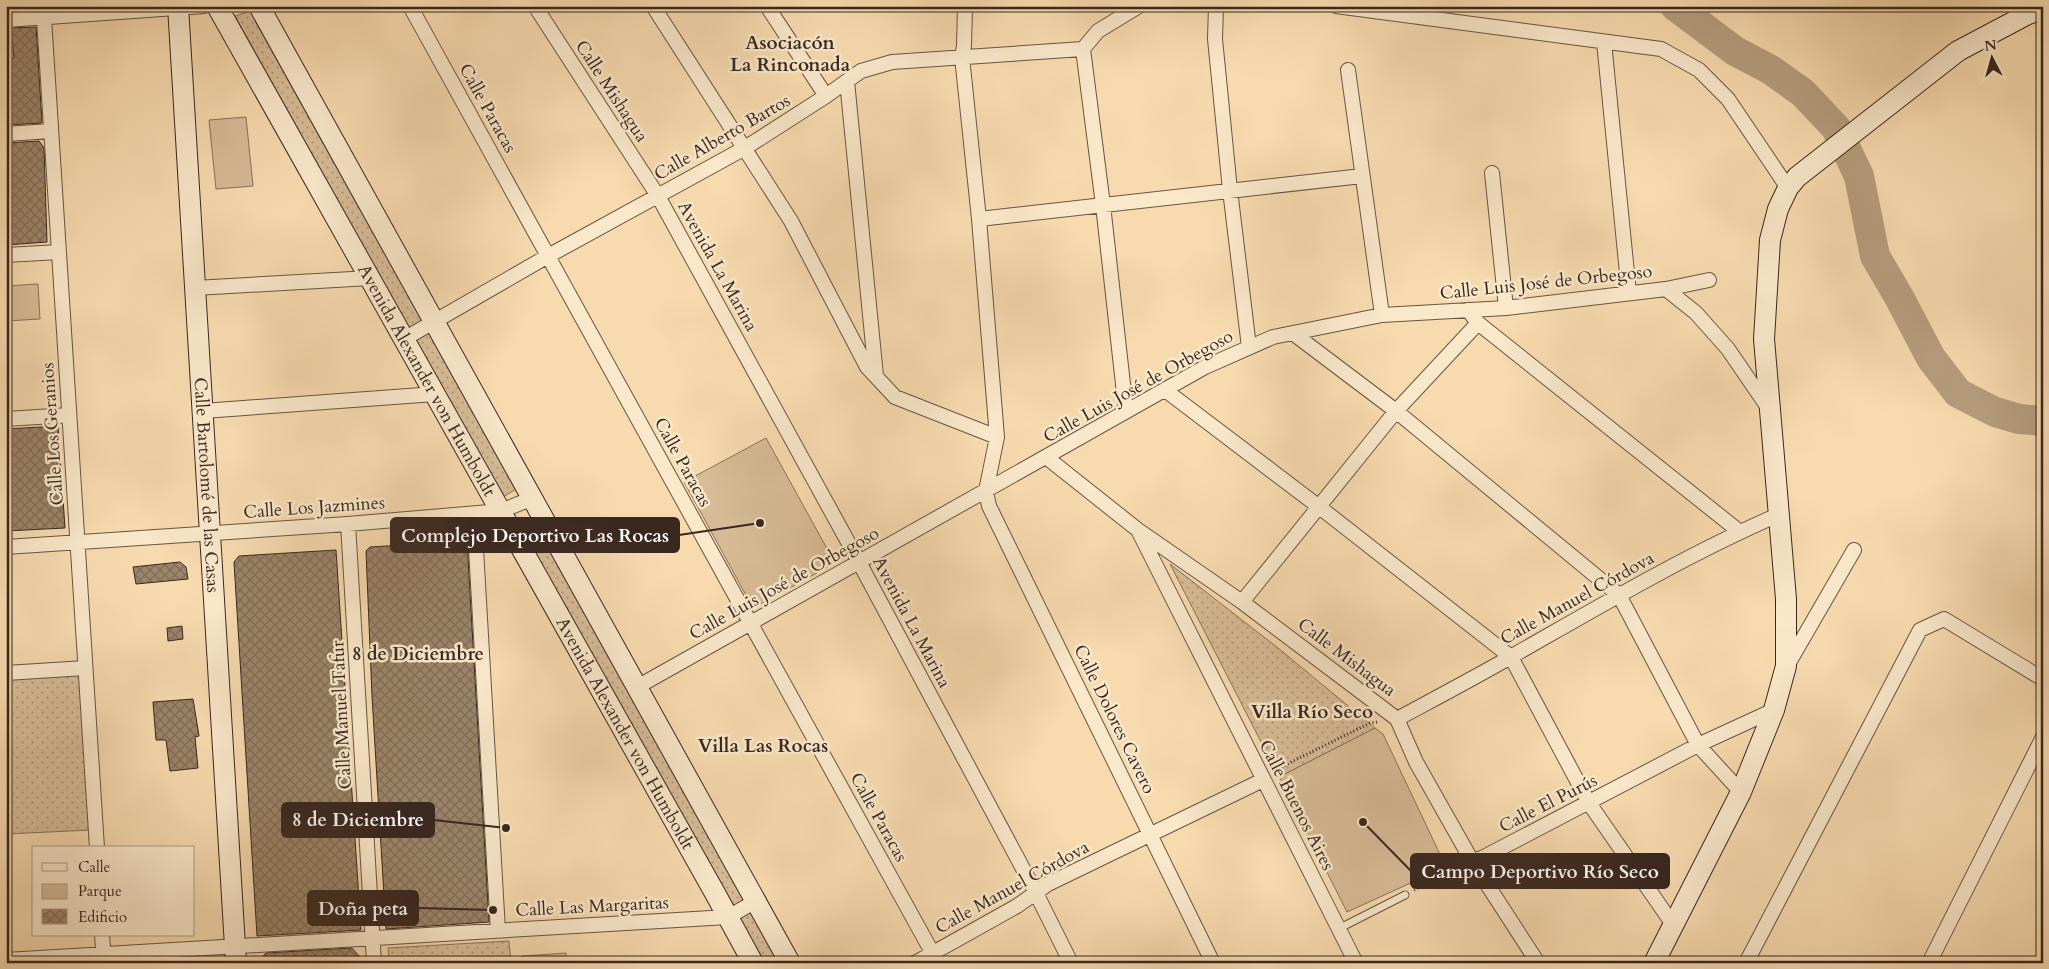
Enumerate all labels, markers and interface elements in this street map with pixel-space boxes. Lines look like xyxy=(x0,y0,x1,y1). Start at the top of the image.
district label: Asociacón La Rinconada xyxy=(730,30,851,78)
north arrow xyxy=(1966,32,2016,82)
street label: Calle Mishagua xyxy=(569,35,654,147)
text: N xyxy=(1984,35,1998,56)
street label: Calle Paracas xyxy=(453,59,522,157)
street label: Calle Alberto Bartos xyxy=(649,88,795,187)
street label: Avenida La Marina xyxy=(671,197,764,336)
street label: Calle Luis José de Orbegoso xyxy=(1439,259,1654,306)
street label: Avenida Alexander von Humboldt xyxy=(351,260,502,501)
street label: Calle Luis José de Orbegoso xyxy=(1039,324,1238,449)
street label: Calle Los Geranios xyxy=(35,362,70,506)
street label: Calle Bartolomé de las Casas xyxy=(188,377,226,594)
street label: Calle Paracas xyxy=(648,413,717,511)
street label: Calle Los Jazmines xyxy=(242,490,386,525)
callout: Complejo Deportivo Las Rocas xyxy=(391,518,679,552)
street label: Calle Luis José de Orbegoso xyxy=(685,521,884,646)
text: Complejo Deportivo Las Rocas xyxy=(401,523,669,549)
street label: Calle Manuel Córdova xyxy=(1496,546,1659,651)
street label: Avenida La Marina xyxy=(866,552,957,693)
street label: Calle Mishagua xyxy=(1292,612,1401,703)
street label: Avenida Alexander von Humboldt xyxy=(550,613,700,854)
street label: Calle Manuel Tafur xyxy=(325,639,358,790)
street label: Calle Dolores Cavero xyxy=(1068,640,1162,798)
district label: 8 de Diciembre xyxy=(352,641,484,667)
district label: Villa Río Seco xyxy=(1251,699,1373,725)
district label: Villa Las Rocas xyxy=(698,733,828,759)
street label: Calle Buenos Aires xyxy=(1253,736,1340,875)
street label: Calle Paracas xyxy=(844,768,913,866)
street label: Calle El Purús xyxy=(1495,768,1602,839)
callout: 8 de Diciembre xyxy=(282,803,434,837)
text: 8 de Diciembre xyxy=(292,807,424,833)
street label: Calle Manuel Córdova xyxy=(931,835,1094,940)
legend xyxy=(32,846,195,936)
callout: Campo Deportivo Río Seco xyxy=(1411,854,1669,888)
text: Calle xyxy=(78,857,111,877)
text: Campo Deportivo Río Seco xyxy=(1421,859,1659,885)
text: Parque xyxy=(78,881,122,901)
street label: Calle Las Margaritas xyxy=(515,890,669,923)
callout: Doña peta xyxy=(308,891,418,925)
text: Doña peta xyxy=(318,896,409,922)
text: Edificio xyxy=(78,907,127,927)

